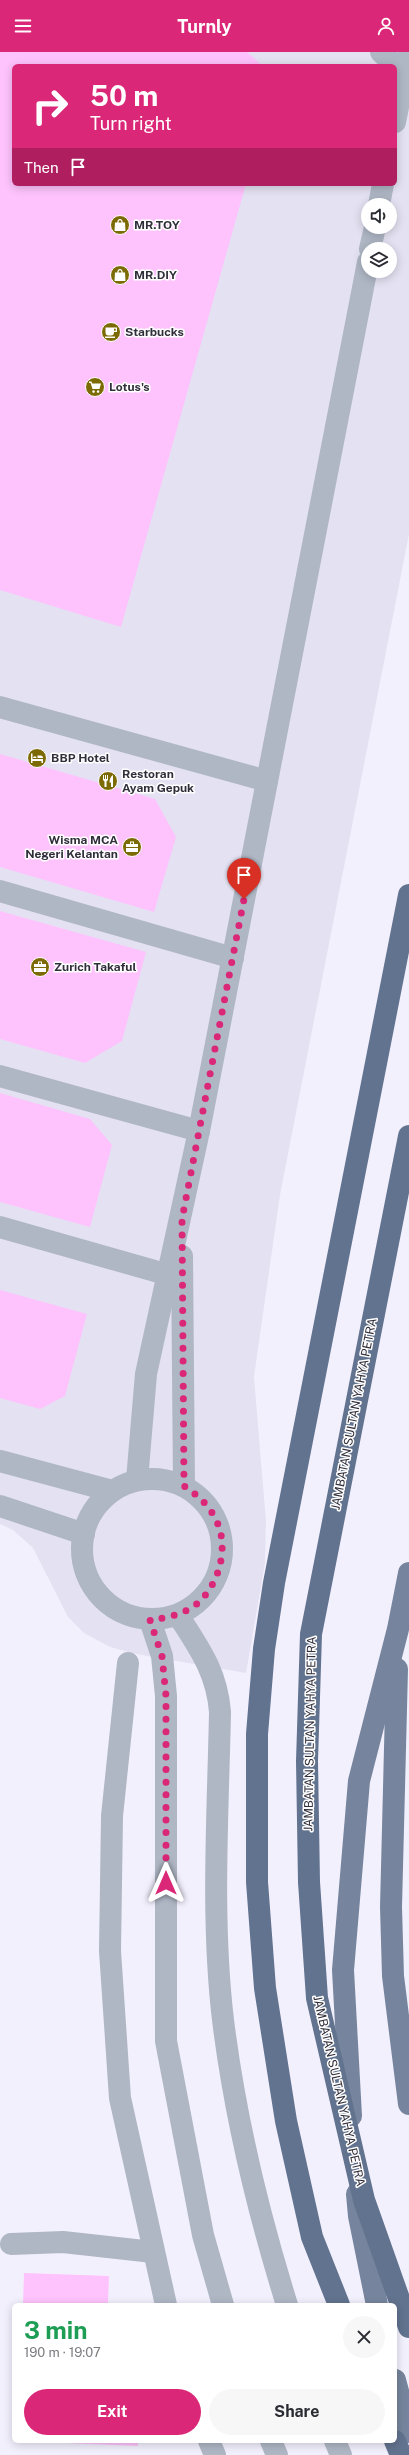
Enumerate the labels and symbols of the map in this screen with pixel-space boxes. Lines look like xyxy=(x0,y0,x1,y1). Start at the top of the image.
shop icon: MR.TOY xyxy=(109,214,131,236)
place label: MR.TOY xyxy=(134,218,180,232)
shop icon: MR.DIY xyxy=(109,264,131,286)
place label: MR.DIY xyxy=(134,268,177,282)
cafe icon: Starbucks xyxy=(100,321,122,343)
place label: Starbucks xyxy=(125,325,184,339)
supermarket icon: Lotus's xyxy=(84,376,106,398)
place label: Lotus's xyxy=(109,380,150,394)
hotel icon: BBP Hotel xyxy=(26,747,48,769)
place label: BBP Hotel xyxy=(51,751,110,765)
place label: Restoran Ayam Gepuk xyxy=(122,767,194,795)
restaurant icon: Restoran Ayam Gepuk xyxy=(97,770,119,792)
place label: Wisma MCA Negeri Kelantan xyxy=(25,833,118,861)
office icon: Wisma MCA Negeri Kelantan xyxy=(121,836,143,858)
pin xyxy=(227,858,261,899)
office icon: Zurich Takaful xyxy=(29,956,51,978)
place label: Zurich Takaful xyxy=(54,960,136,974)
street label: JAMBATAN SULTAN YAHYA PETRA xyxy=(329,1316,380,1511)
street label: JAMBATAN SULTAN YAHYA PETRA xyxy=(301,1636,319,1832)
position arrow xyxy=(145,1862,187,1904)
street label: JAMBATAN SULTAN YAHYA PETRA xyxy=(310,1994,368,2188)

